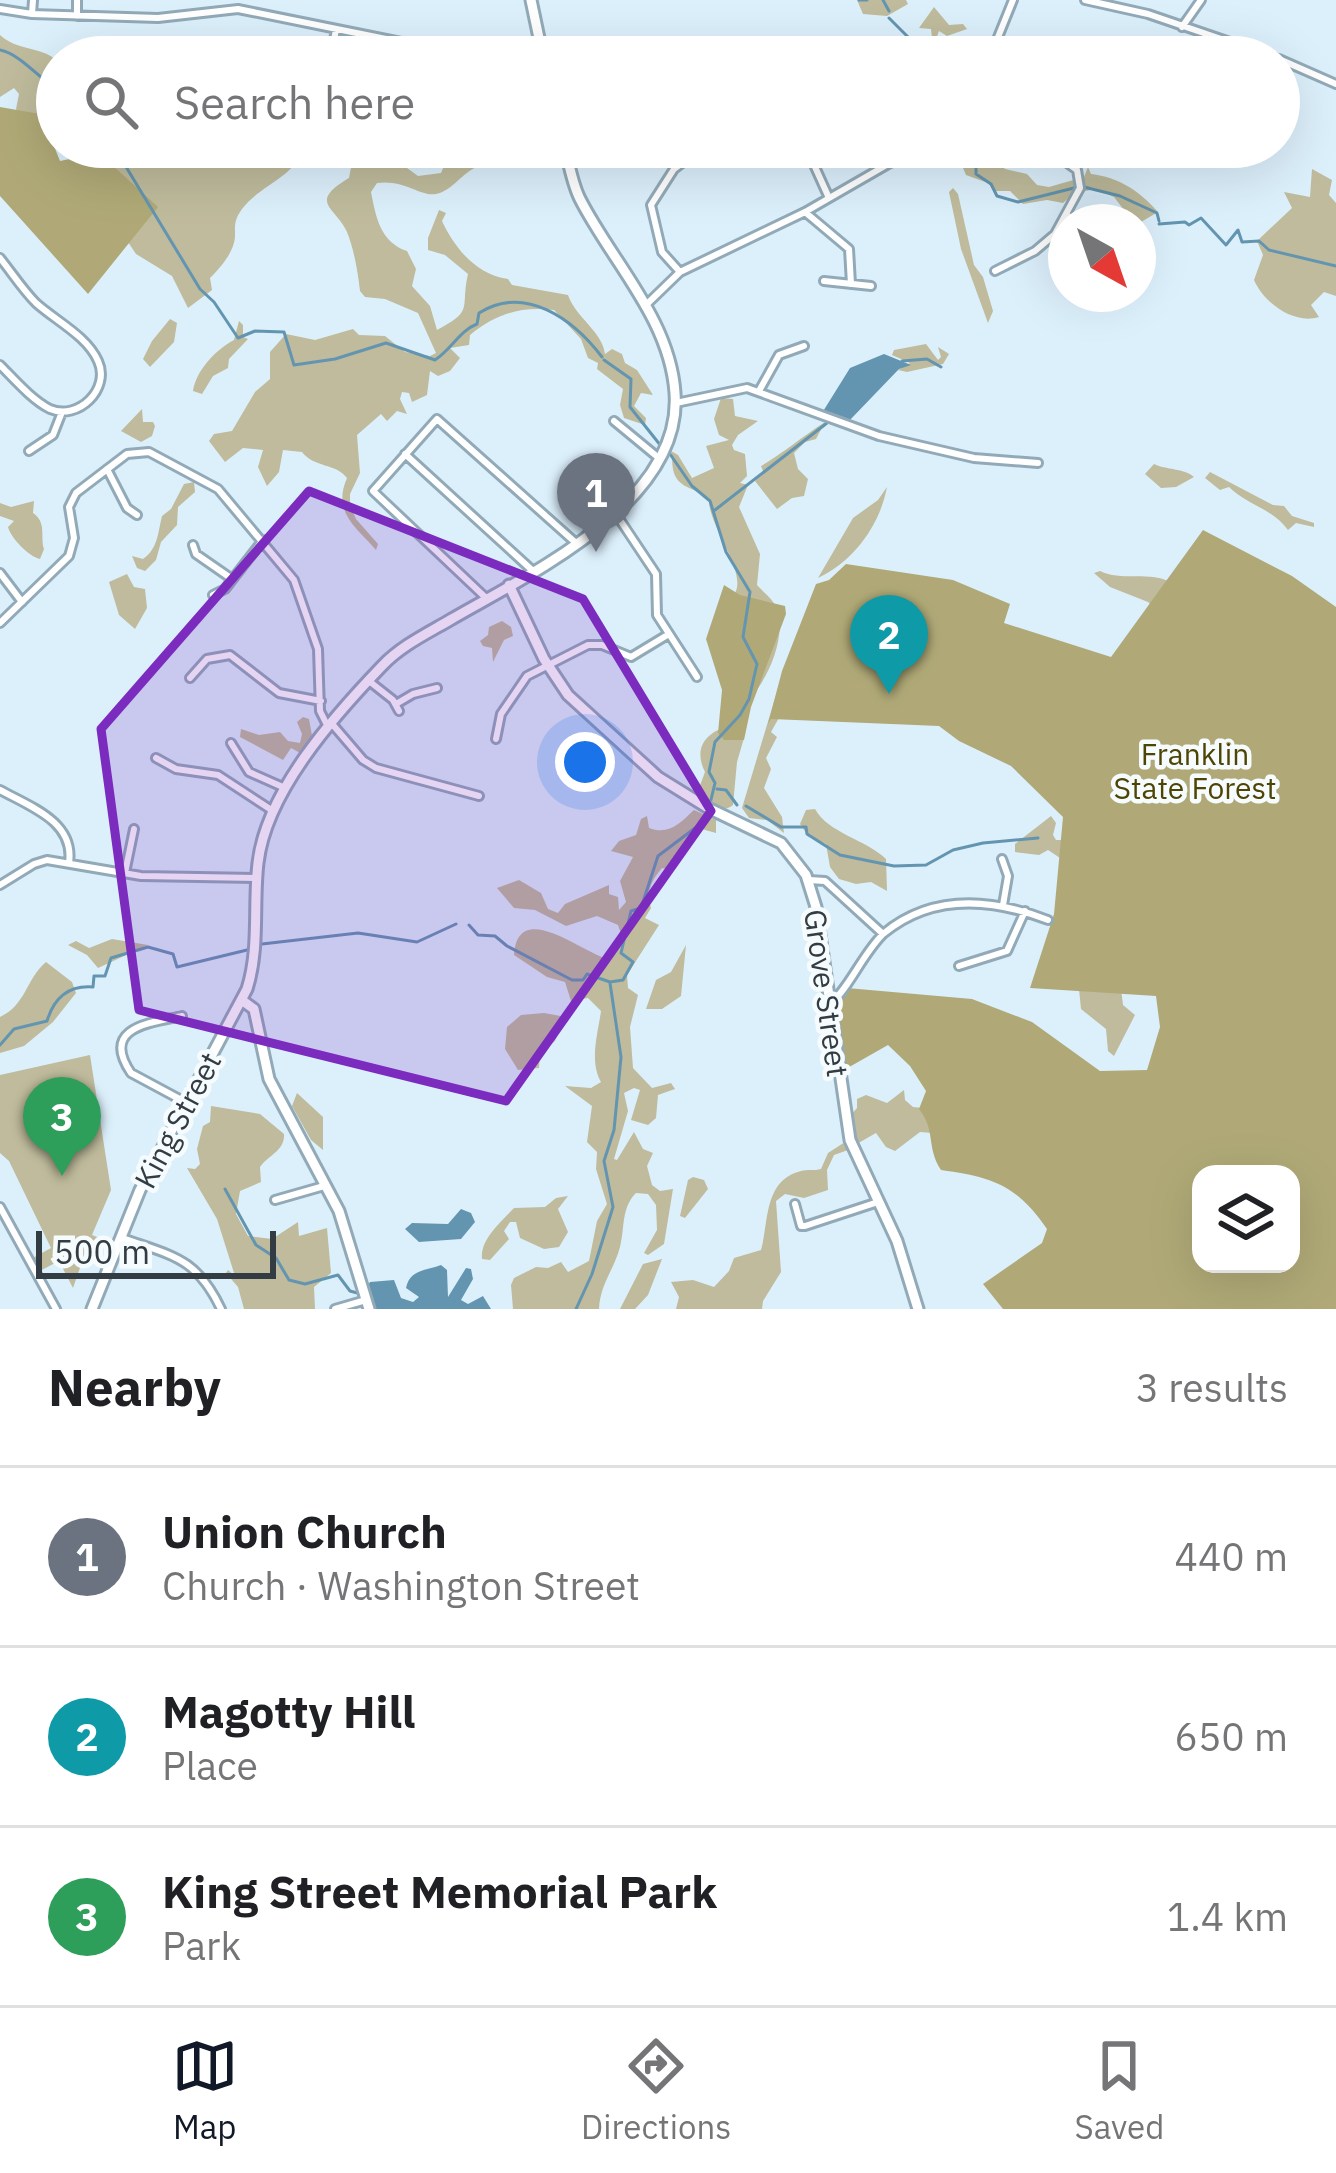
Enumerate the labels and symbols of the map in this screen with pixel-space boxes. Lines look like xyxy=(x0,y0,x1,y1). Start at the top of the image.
north arrow xyxy=(1048,204,1156,312)
pin: 1 xyxy=(557,453,635,552)
pin: 2 xyxy=(850,595,928,694)
your location xyxy=(555,732,615,792)
park label: Franklin State Forest xyxy=(1113,734,1277,807)
street label: Grove Street xyxy=(796,907,858,1079)
street label: King Street xyxy=(125,1045,229,1195)
pin: 3 xyxy=(23,1077,101,1176)
scale bar xyxy=(36,1225,276,1278)

